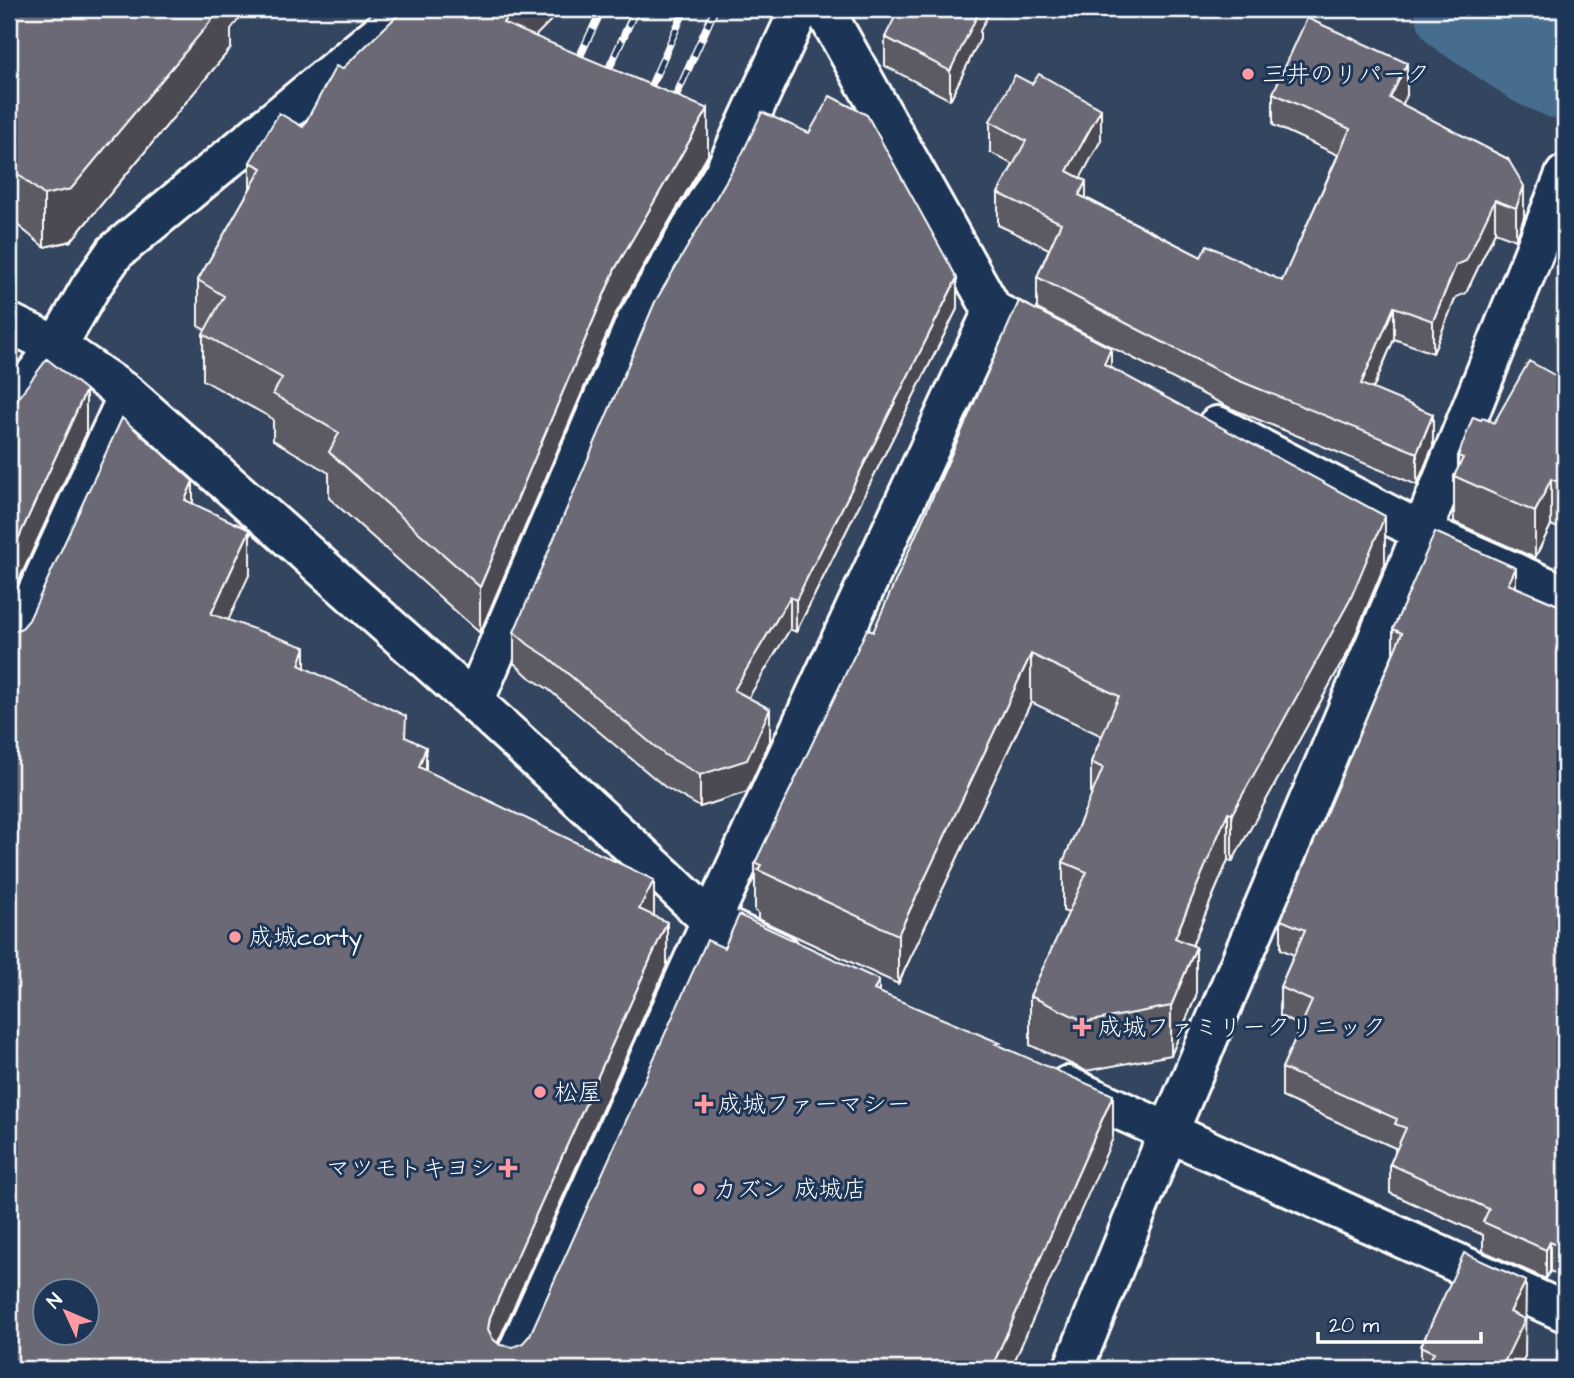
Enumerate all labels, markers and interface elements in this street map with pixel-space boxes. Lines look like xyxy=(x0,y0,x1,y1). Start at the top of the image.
place label: 三井のリパーク xyxy=(1262,58,1430,92)
marker: 三井のリパーク xyxy=(1240,66,1256,82)
place label: 成城corty xyxy=(249,921,362,956)
marker: 成城corty xyxy=(227,929,243,945)
place label: 成城ファミリークリニック xyxy=(1098,1011,1386,1045)
marker: 成城ファミリークリニック xyxy=(1072,1017,1092,1037)
place label: 松屋 xyxy=(554,1076,602,1110)
marker: 松屋 xyxy=(532,1084,548,1100)
place label: 成城ファーマシー xyxy=(718,1088,910,1122)
marker: 成城ファーマシー xyxy=(696,1096,712,1112)
place label: マツモトキヨシ xyxy=(326,1152,494,1186)
marker: マツモトキヨシ xyxy=(500,1160,516,1176)
place label: カズン 成城店 xyxy=(713,1173,867,1207)
marker: カズン 成城店 xyxy=(691,1181,707,1197)
north arrow xyxy=(32,1276,102,1346)
text: N xyxy=(41,1288,69,1315)
scale bar xyxy=(1318,1301,1481,1345)
text: 20 m xyxy=(1329,1311,1380,1340)

